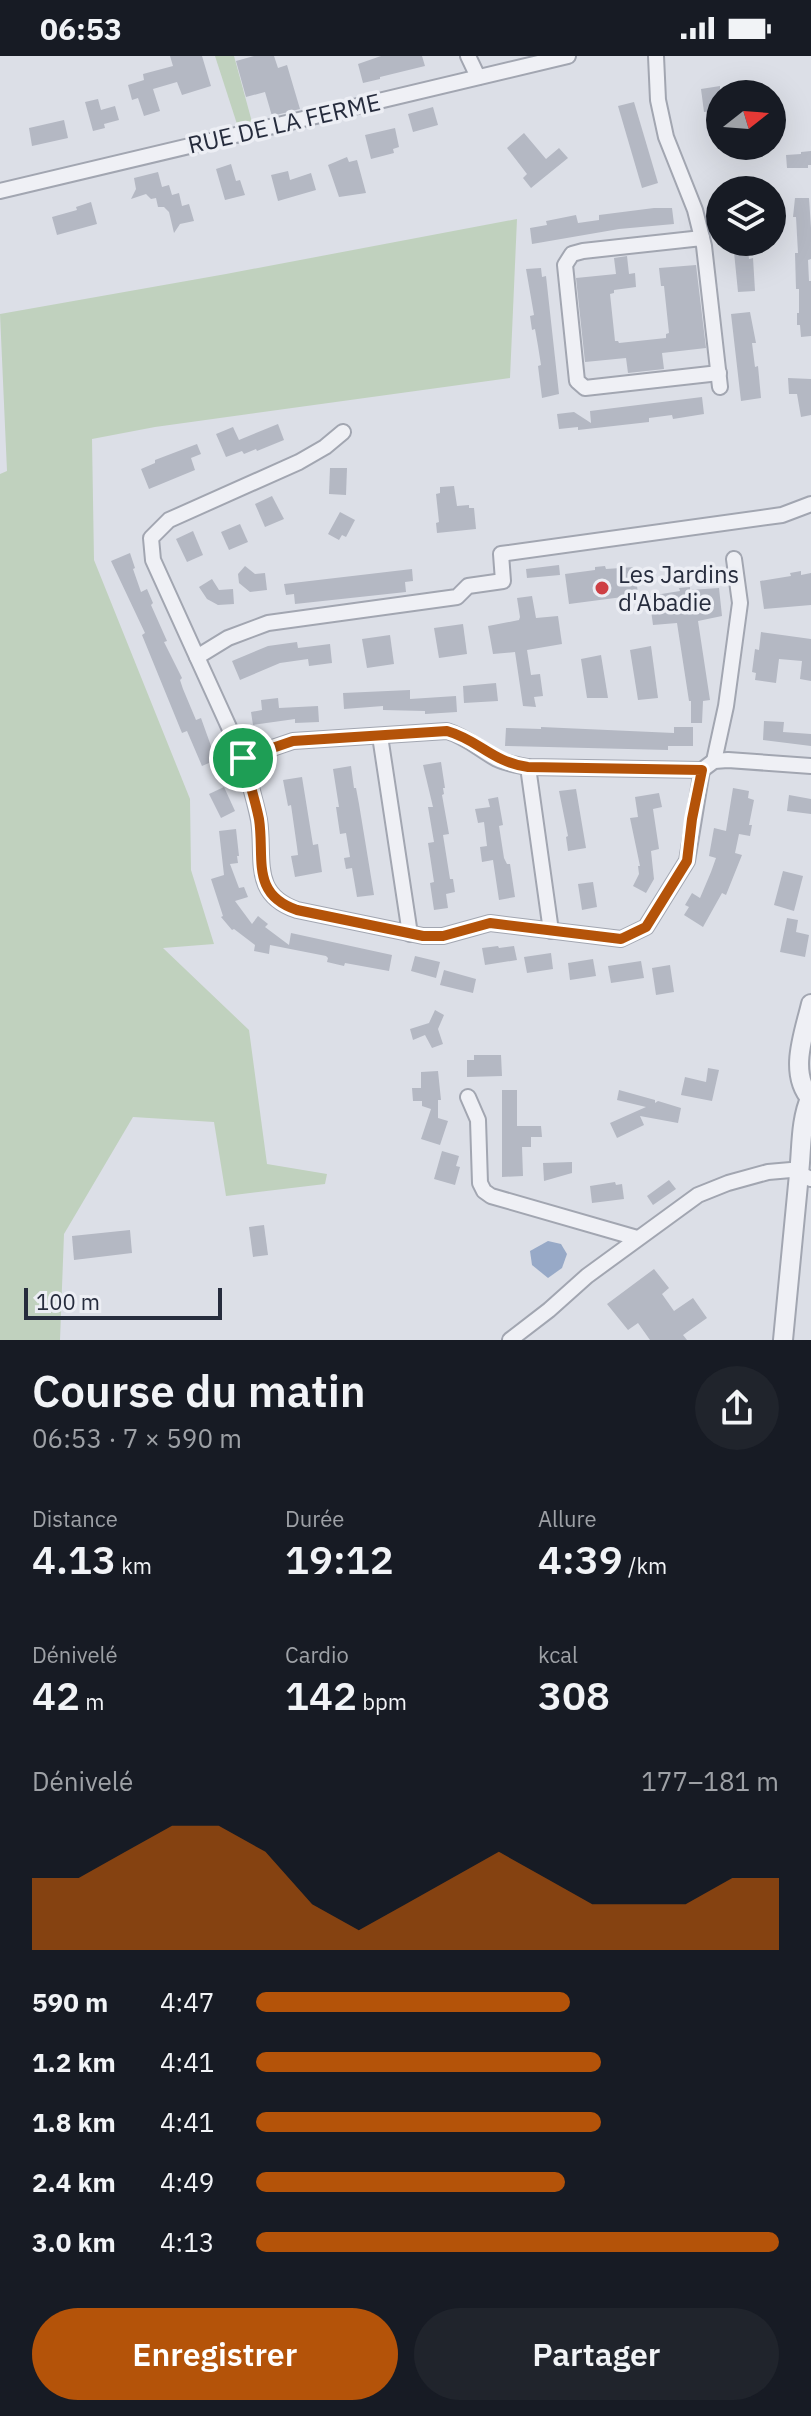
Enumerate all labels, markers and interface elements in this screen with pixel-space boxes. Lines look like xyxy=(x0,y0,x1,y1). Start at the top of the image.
text: 06:53 xyxy=(40,9,122,48)
north arrow xyxy=(706,80,786,160)
map controls xyxy=(706,80,786,256)
street label: RUE DE LA FERME xyxy=(185,85,383,161)
button: layers xyxy=(706,176,786,256)
place label: Les Jardins d'Abadie xyxy=(618,558,739,618)
marker: Les Jardins d'Abadie xyxy=(593,579,611,597)
pin xyxy=(209,724,277,792)
icon: arrive xyxy=(221,736,265,780)
scale bar xyxy=(24,1284,222,1320)
text: 100 m xyxy=(36,1287,100,1316)
text: Course du matin xyxy=(32,1362,366,1419)
button: share xyxy=(695,1366,779,1450)
text: 06:53 · 7 × 590 m xyxy=(32,1421,242,1455)
text: Distance xyxy=(32,1504,118,1533)
text: Durée xyxy=(285,1504,344,1533)
text: Allure xyxy=(538,1504,597,1533)
text: 4.13 xyxy=(32,1533,116,1585)
text: 19:12 xyxy=(285,1533,394,1585)
text: 4:39 xyxy=(538,1533,623,1585)
text: km xyxy=(116,1551,152,1580)
text: /km xyxy=(623,1551,667,1580)
text: Dénivelé xyxy=(32,1640,118,1669)
text: Cardio xyxy=(285,1640,349,1669)
text: kcal xyxy=(538,1640,578,1669)
text: 42 xyxy=(32,1669,80,1721)
text: 142 xyxy=(285,1669,357,1721)
text: 308 xyxy=(538,1669,610,1721)
text: m xyxy=(80,1687,104,1716)
text: bpm xyxy=(357,1687,407,1716)
text: Dénivelé xyxy=(32,1764,133,1798)
text: 177–181 m xyxy=(641,1764,779,1798)
text: 590 m xyxy=(32,1985,108,2019)
text: 4:47 xyxy=(160,1985,214,2019)
text: 1.2 km xyxy=(32,2045,116,2079)
text: 4:41 xyxy=(160,2045,214,2079)
text: 1.8 km xyxy=(32,2105,116,2139)
text: 4:41 xyxy=(160,2105,214,2139)
text: 2.4 km xyxy=(32,2165,116,2199)
text: 4:49 xyxy=(160,2165,214,2199)
text: 3.0 km xyxy=(32,2225,116,2259)
text: 4:13 xyxy=(160,2225,214,2259)
button: Enregistrer xyxy=(32,2308,398,2400)
button: Partager xyxy=(414,2308,779,2400)

